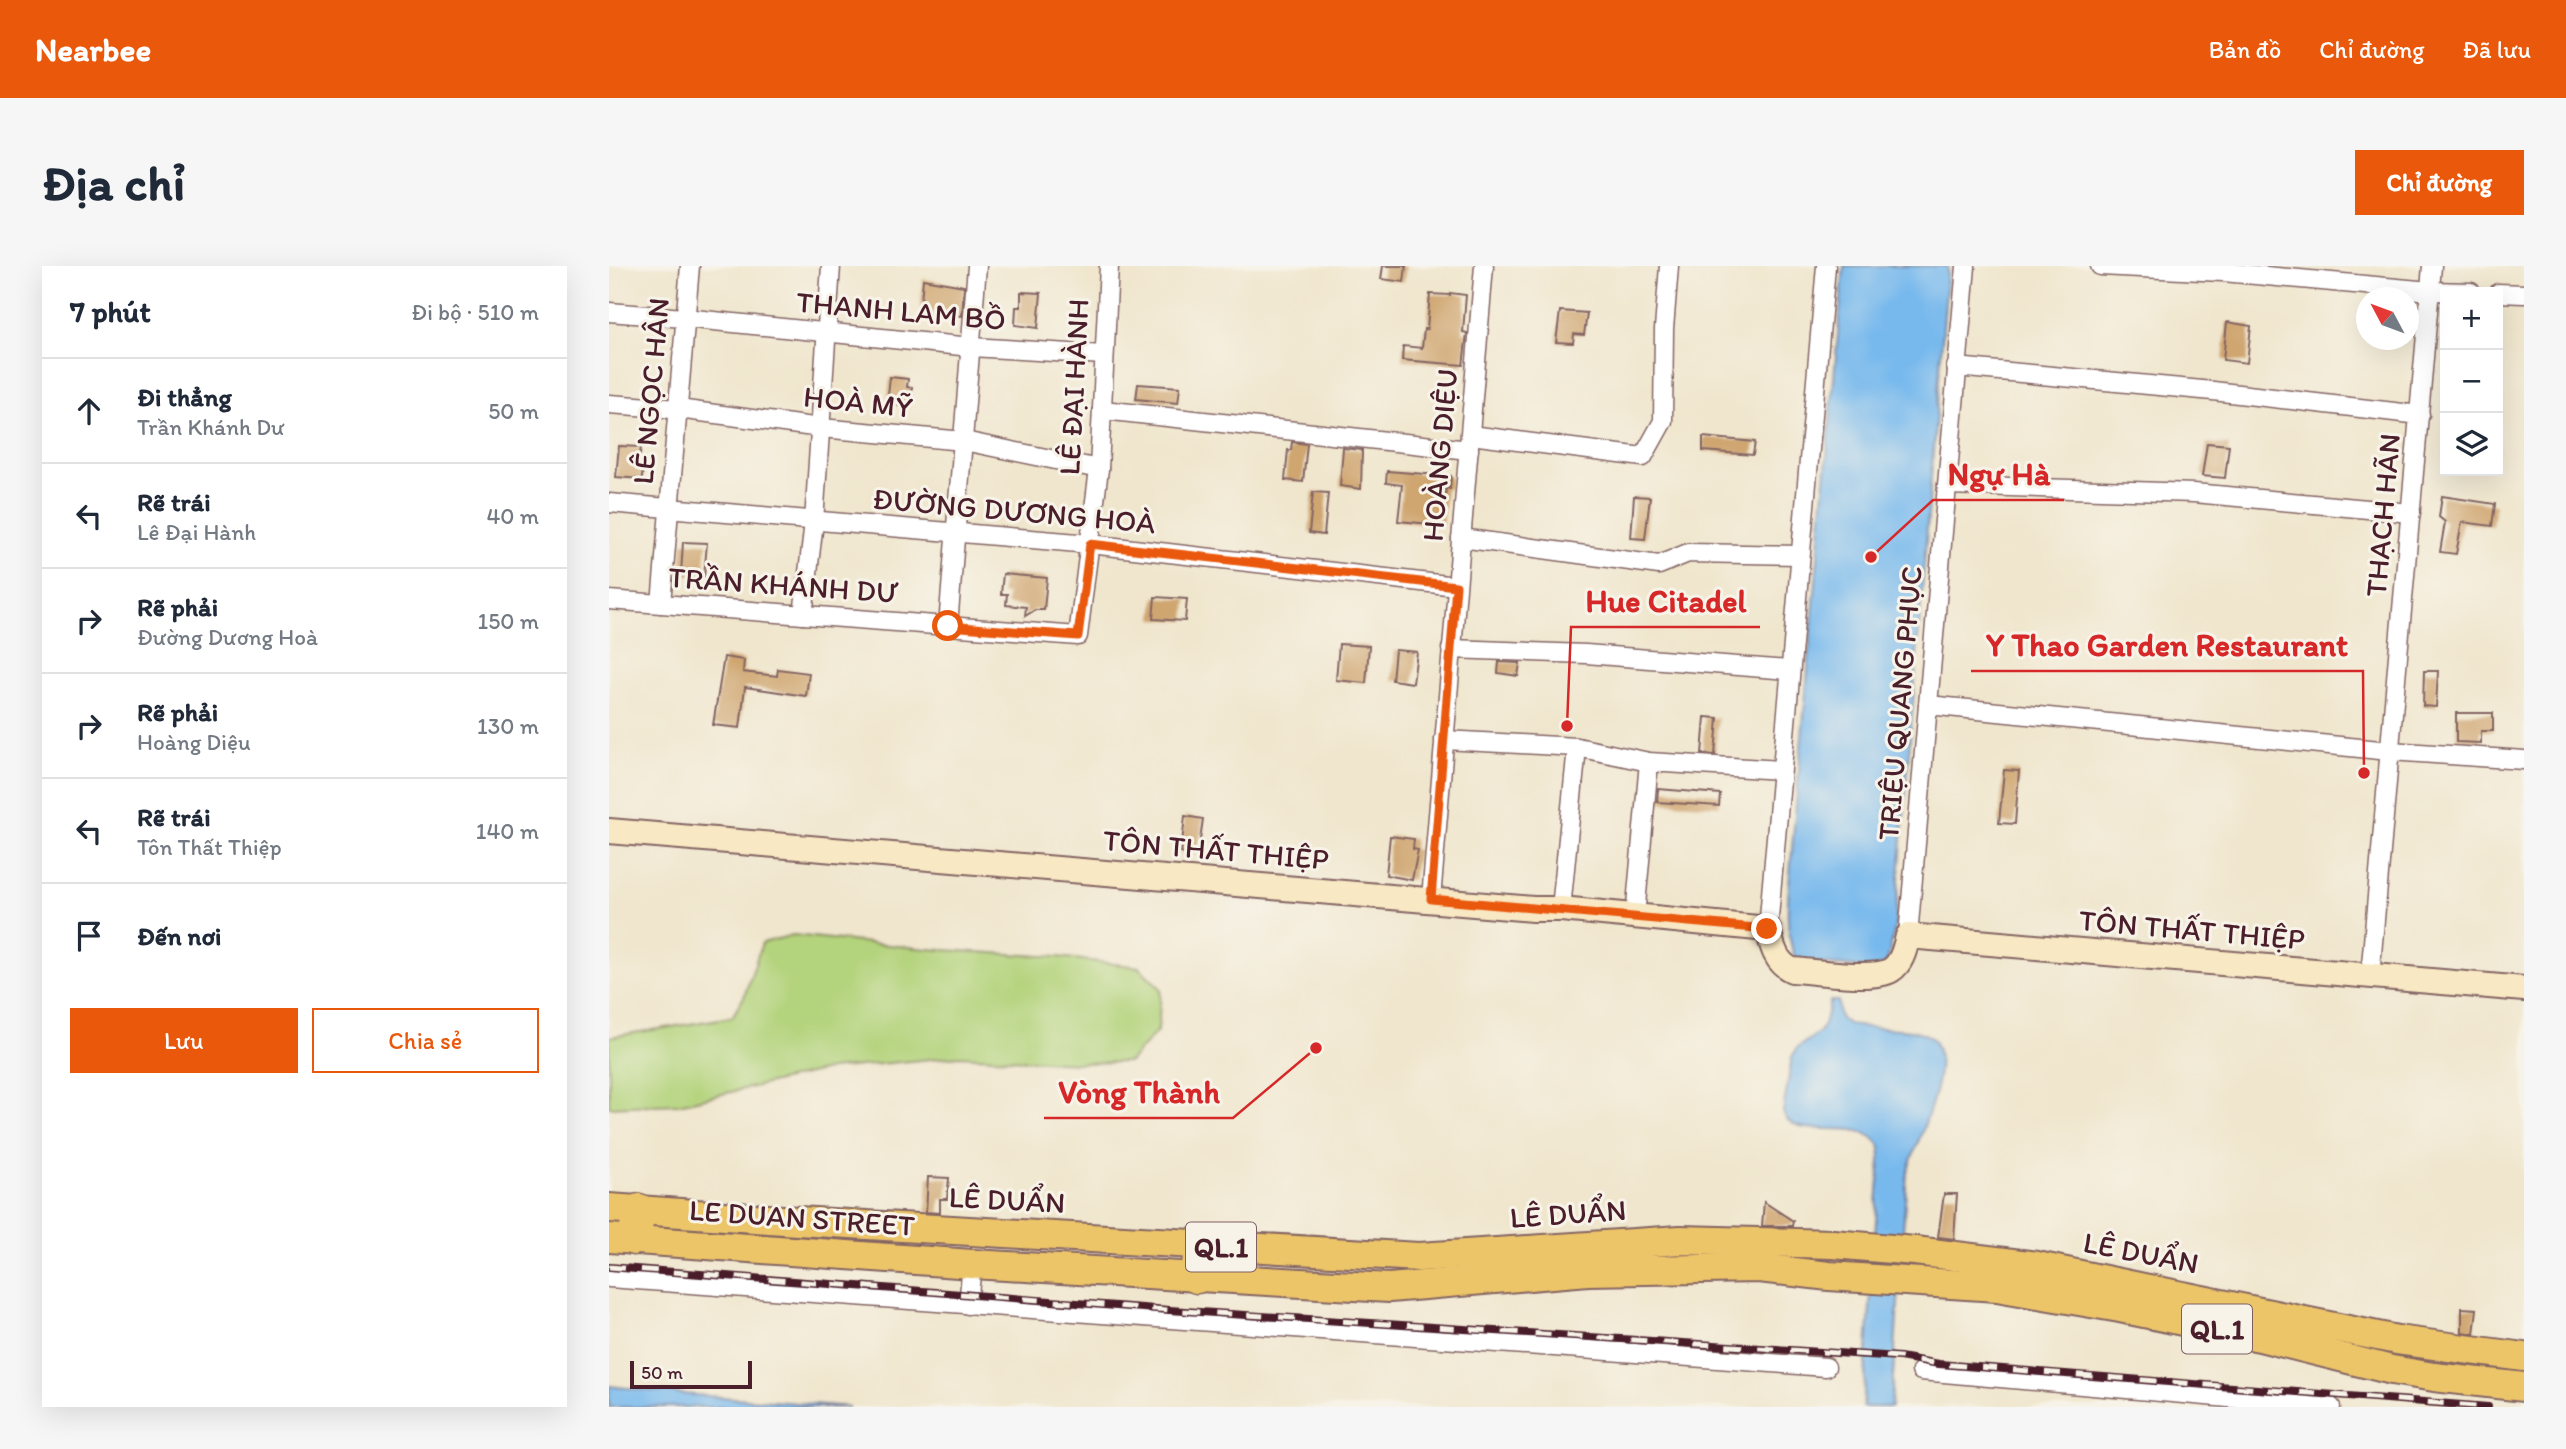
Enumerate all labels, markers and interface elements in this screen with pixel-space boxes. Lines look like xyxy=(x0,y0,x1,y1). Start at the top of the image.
text: Nearbee xyxy=(35,30,151,69)
text: Bản đồ xyxy=(2209,35,2281,64)
text: Chỉ đường xyxy=(2319,35,2425,64)
text: Đã lưu xyxy=(2463,35,2531,64)
button: Chỉ đường xyxy=(2355,150,2524,215)
text: Địa chỉ xyxy=(42,153,185,212)
street label: THANH LAM BỒ xyxy=(795,283,1007,338)
north arrow xyxy=(2356,287,2419,350)
map controls xyxy=(2440,287,2503,476)
button: + xyxy=(2440,287,2503,350)
text: 7 phút xyxy=(70,293,151,330)
street label: LÊ NGỌC HÂN xyxy=(624,296,677,486)
text: Đi bộ · 510 m xyxy=(411,298,539,326)
street label: LÊ ĐẠI HÀNH xyxy=(1050,298,1097,476)
button: − xyxy=(2440,350,2503,413)
street label: HOÀNG DIỆU xyxy=(1414,367,1465,543)
street label: HOÀ MỸ xyxy=(802,377,914,426)
text: Đi thẳng xyxy=(137,381,232,413)
icon: ahead xyxy=(70,392,108,430)
text: 50 m xyxy=(488,397,539,425)
text: Trần Khánh Dư xyxy=(137,413,285,441)
button: layers xyxy=(2440,413,2503,476)
street label: THẠCH HÃN xyxy=(2357,432,2408,598)
callout: Ngự Hà xyxy=(1933,447,2064,500)
text: Ngự Hà xyxy=(1948,455,2051,493)
street label: ĐƯỜNG DƯƠNG HOÀ xyxy=(871,480,1157,541)
text: Rẽ trái xyxy=(137,486,211,518)
icon: left xyxy=(70,497,108,535)
text: 40 m xyxy=(486,502,539,530)
text: Lê Đại Hành xyxy=(137,518,256,546)
street label: TRẦN KHÁNH DƯ xyxy=(667,558,900,611)
street label: TRIỆU QUANG PHỤC xyxy=(1869,564,1930,842)
callout: Hue Citadel xyxy=(1571,574,1760,627)
text: Hue Citadel xyxy=(1585,582,1747,620)
text: Rẽ phải xyxy=(137,591,218,623)
icon: right xyxy=(70,602,108,640)
text: 150 m xyxy=(478,607,539,635)
route start xyxy=(932,610,963,641)
callout: Y Thao Garden Restaurant xyxy=(1971,618,2363,671)
text: Đường Dương Hoà xyxy=(137,623,318,651)
text: Y Thao Garden Restaurant xyxy=(1985,626,2348,664)
text: Rẽ phải xyxy=(137,696,218,728)
icon: right xyxy=(70,707,108,745)
text: 130 m xyxy=(477,712,539,740)
text: Hoàng Diệu xyxy=(137,728,251,756)
text: Rẽ trái xyxy=(137,801,211,833)
icon: left xyxy=(70,812,108,850)
text: 140 m xyxy=(476,817,539,845)
street label: TÔN THẤT THIỆP xyxy=(1102,821,1330,878)
text: Tôn Thất Thiệp xyxy=(137,833,282,861)
street label: TÔN THẤT THIỆP xyxy=(2078,901,2306,958)
route end xyxy=(1751,913,1782,944)
icon: arrive xyxy=(70,917,108,955)
text: Đến nơi xyxy=(137,920,222,952)
button: Lưu xyxy=(70,1008,298,1073)
button: Chia sẻ xyxy=(312,1008,539,1073)
callout: Vòng Thành xyxy=(1044,1065,1233,1118)
text: Vòng Thành xyxy=(1058,1073,1220,1111)
street label: LÊ DUẨN xyxy=(948,1178,1066,1221)
street label: LE DUAN STREET xyxy=(688,1191,916,1244)
street label: LÊ DUẨN xyxy=(1508,1191,1628,1236)
road number: QL.1 xyxy=(1186,1222,1256,1272)
street label: LÊ DUẨN xyxy=(2080,1223,2202,1282)
road number: QL.1 xyxy=(2182,1304,2252,1354)
scale bar xyxy=(630,1358,753,1390)
text: 50 m xyxy=(641,1361,683,1384)

